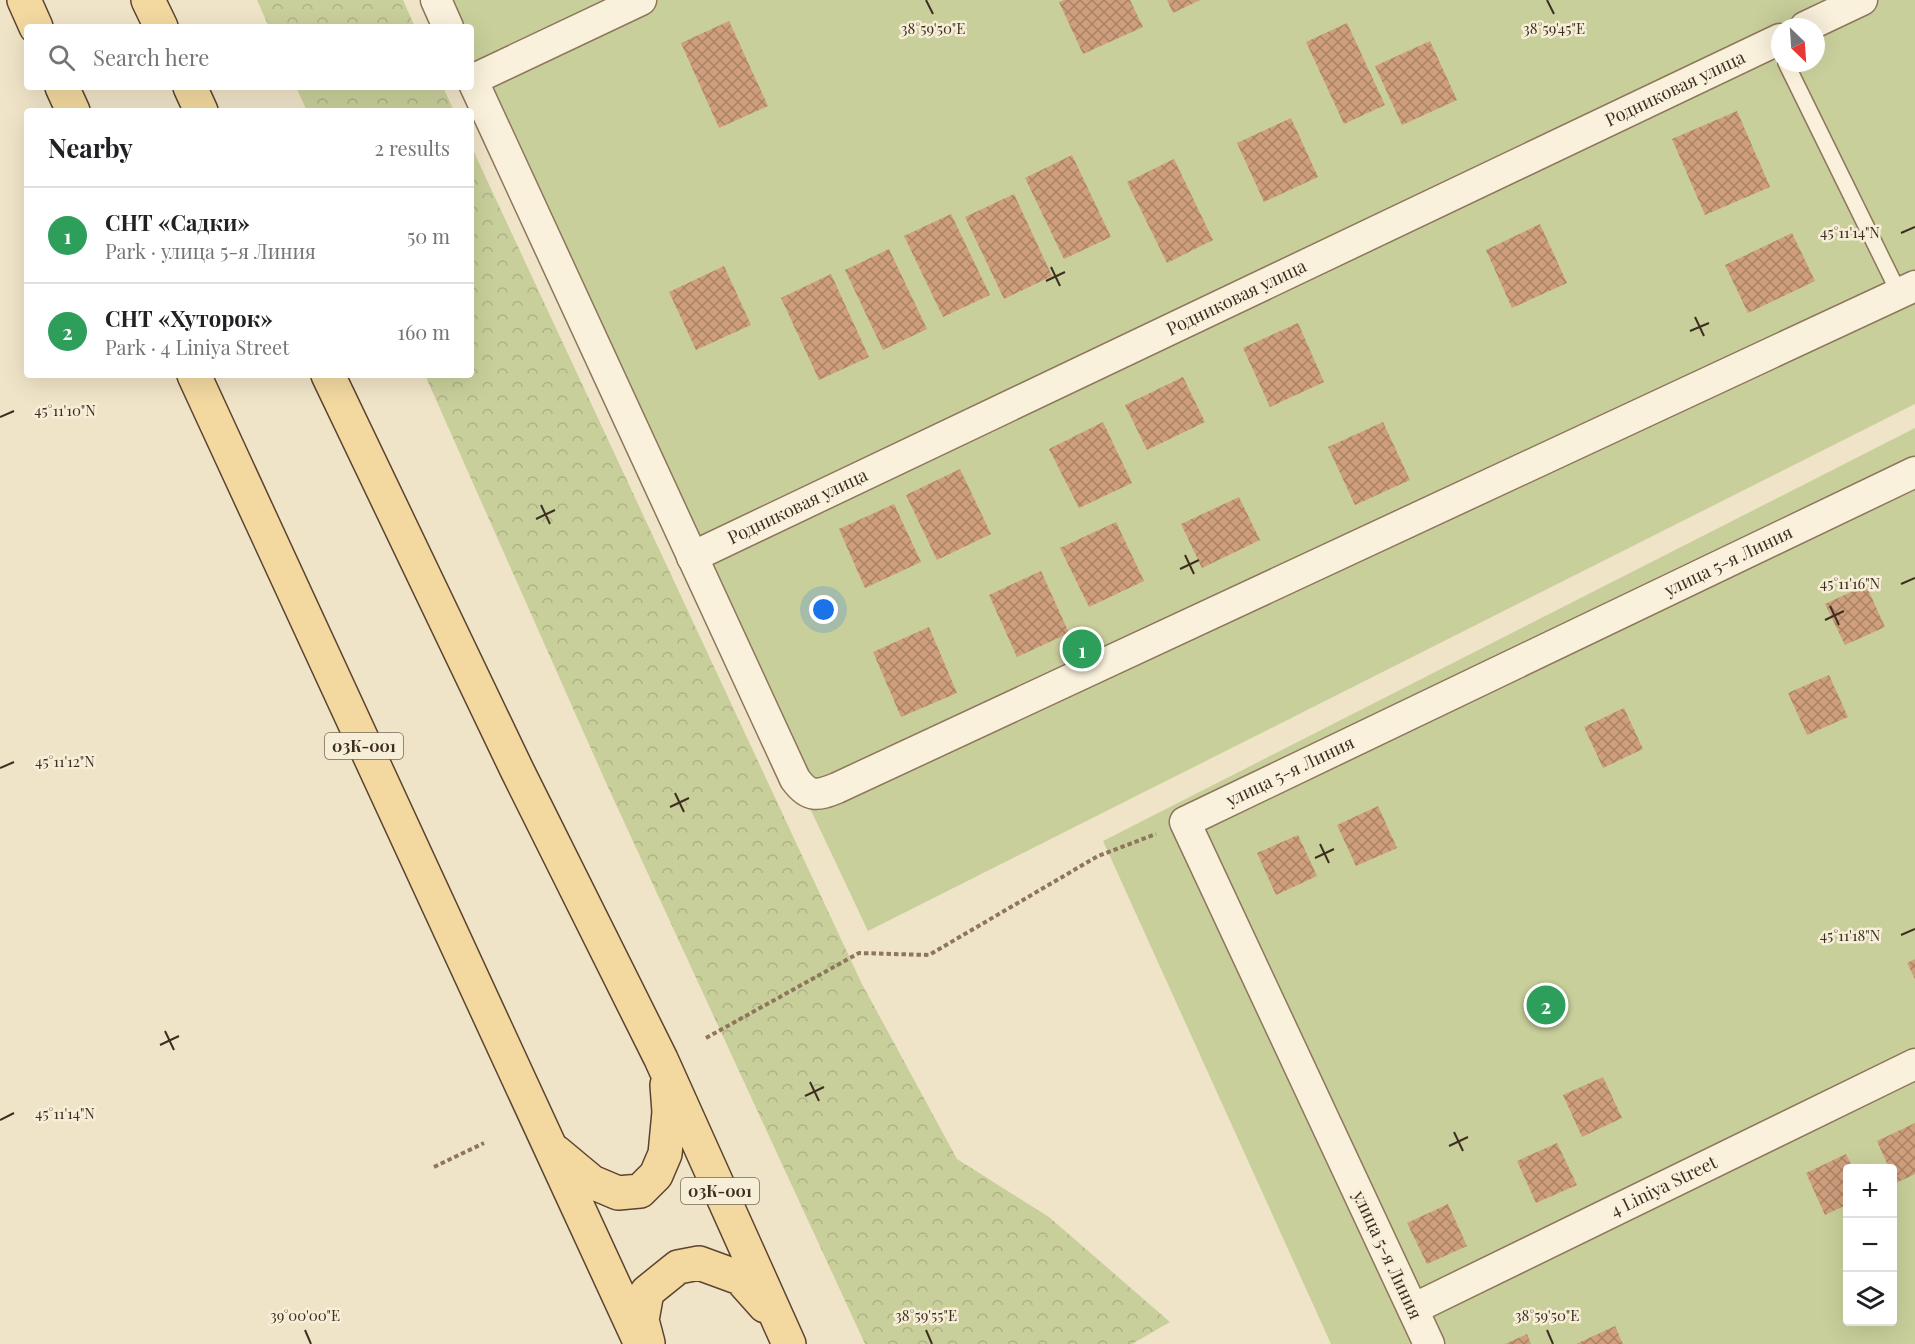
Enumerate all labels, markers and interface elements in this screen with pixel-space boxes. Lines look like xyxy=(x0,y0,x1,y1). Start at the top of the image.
text: 38°59'50"E xyxy=(901,18,965,38)
text: 38°59'45"E xyxy=(1523,18,1585,38)
north arrow xyxy=(1771,18,1825,72)
search box xyxy=(24,24,474,90)
icon: search xyxy=(45,41,78,74)
text: Search here xyxy=(93,42,209,72)
street label: Родниковая улица xyxy=(1601,44,1749,132)
text: Nearby xyxy=(48,130,133,165)
text: 2 results xyxy=(375,134,450,161)
text: СНТ «Садки» xyxy=(105,207,250,237)
text: 1 xyxy=(64,222,71,249)
text: 50 m xyxy=(407,222,450,249)
text: 45°11'14"N xyxy=(1820,222,1880,242)
text: Park · улица 5-я Линия xyxy=(105,237,316,264)
street label: Родниковая улица xyxy=(1162,253,1310,340)
text: СНТ «Хуторок» xyxy=(105,303,273,333)
text: 2 xyxy=(62,318,73,345)
text: 160 m xyxy=(398,318,450,345)
text: Park · 4 Liniya Street xyxy=(105,333,289,360)
text: 45°11'10"N xyxy=(34,400,96,420)
street label: Родниковая улица xyxy=(723,462,871,549)
street label: улица 5-я Линия xyxy=(1659,519,1796,602)
text: 45°11'16"N xyxy=(1820,573,1881,593)
your location xyxy=(809,595,838,624)
pin: 1 xyxy=(1062,626,1102,672)
street label: улица 5-я Линия xyxy=(1221,730,1358,812)
road number: 03К-001 xyxy=(325,733,403,759)
text: 45°11'12"N xyxy=(35,751,95,771)
text: 45°11'18"N xyxy=(1820,925,1881,945)
pin: 2 xyxy=(1526,982,1566,1028)
text: 45°11'14"N xyxy=(35,1103,95,1123)
street label: 4 Liniya Street xyxy=(1606,1149,1721,1222)
map controls xyxy=(1843,1164,1897,1326)
button: + xyxy=(1843,1164,1897,1218)
road number: 03К-001 xyxy=(681,1178,759,1204)
street label: улица 5-я Линия xyxy=(1347,1185,1428,1323)
button: − xyxy=(1843,1218,1897,1272)
button: layers xyxy=(1843,1272,1897,1326)
text: 39°00'00"E xyxy=(270,1305,340,1325)
text: 38°59'55"E xyxy=(895,1305,957,1325)
text: 38°59'50"E xyxy=(1515,1305,1579,1325)

